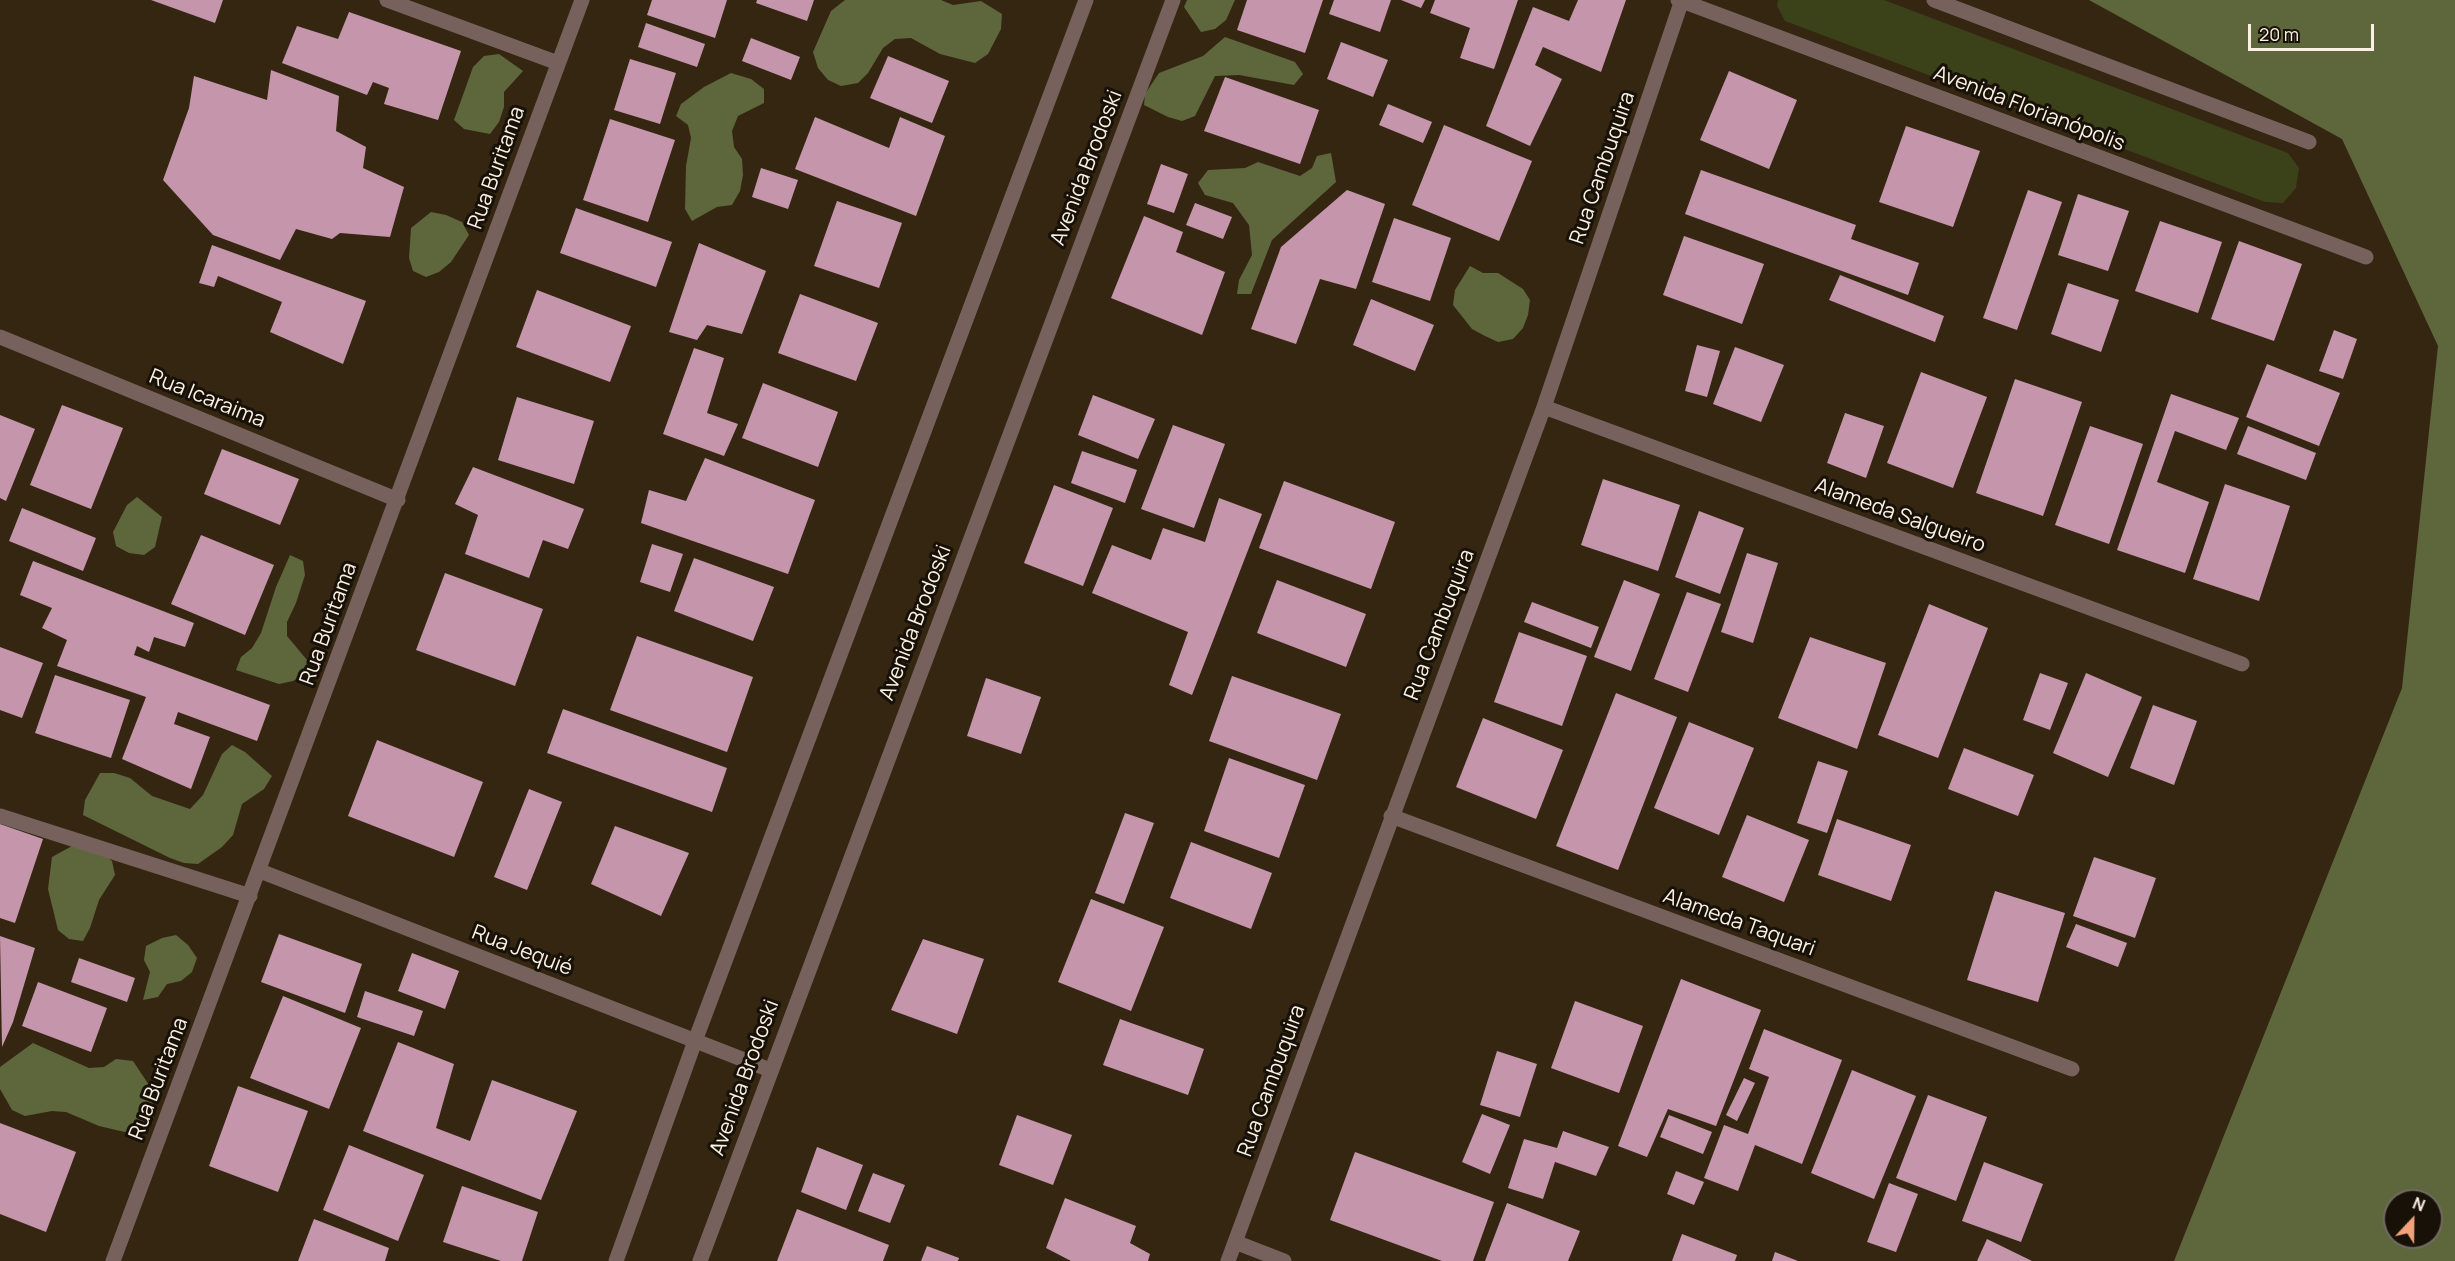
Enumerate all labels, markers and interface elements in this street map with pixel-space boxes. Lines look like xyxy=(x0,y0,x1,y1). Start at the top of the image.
scale bar xyxy=(2251,12,2377,50)
text: 20 m xyxy=(2259,22,2299,46)
street label: Avenida Florianópolis xyxy=(1930,61,2128,157)
street label: Avenida Brodoski xyxy=(1046,87,1128,249)
street label: Rua Cambuquira xyxy=(1565,88,1641,248)
street label: Rua Buritama xyxy=(463,103,531,233)
street label: Rua Icaraima xyxy=(145,364,269,434)
street label: Alameda Salgueiro xyxy=(1811,473,1989,559)
street label: Avenida Brodoski xyxy=(875,542,957,704)
street label: Rua Cambuquira xyxy=(1400,546,1480,704)
street label: Rua Buritama xyxy=(295,559,363,689)
street label: Alameda Taquari xyxy=(1660,884,1818,962)
street label: Rua Jequié xyxy=(468,920,576,982)
street label: Avenida Brodoski xyxy=(705,997,785,1159)
street label: Rua Cambuquira xyxy=(1233,1002,1311,1160)
street label: Rua Buritama xyxy=(124,1014,194,1144)
north arrow xyxy=(2383,1189,2443,1249)
text: N xyxy=(2410,1192,2428,1217)

